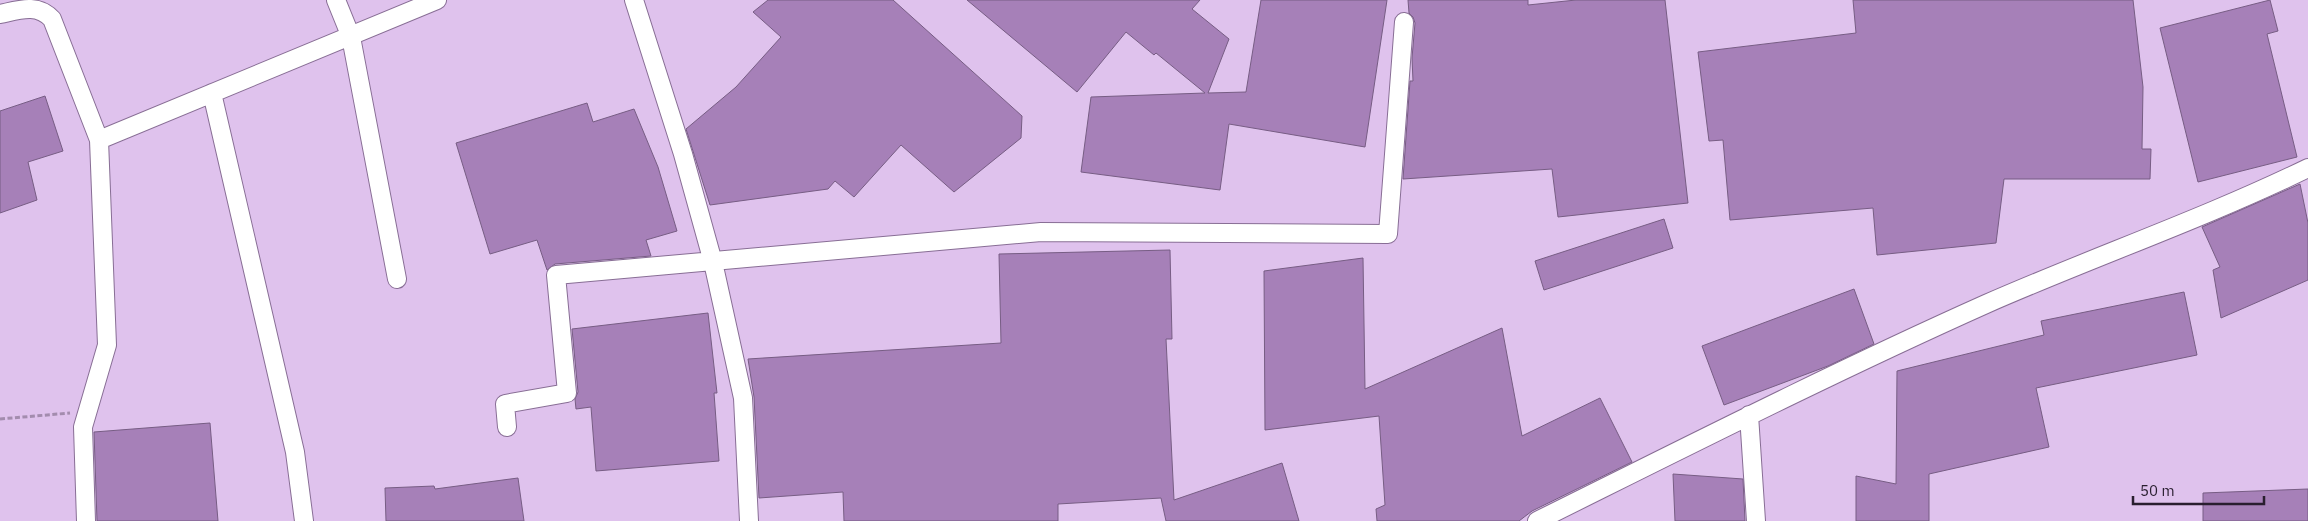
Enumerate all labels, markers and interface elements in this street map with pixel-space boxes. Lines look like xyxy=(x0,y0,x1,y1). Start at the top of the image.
scale bar xyxy=(2133,474,2264,506)
text: 50 m xyxy=(2140,481,2175,500)

